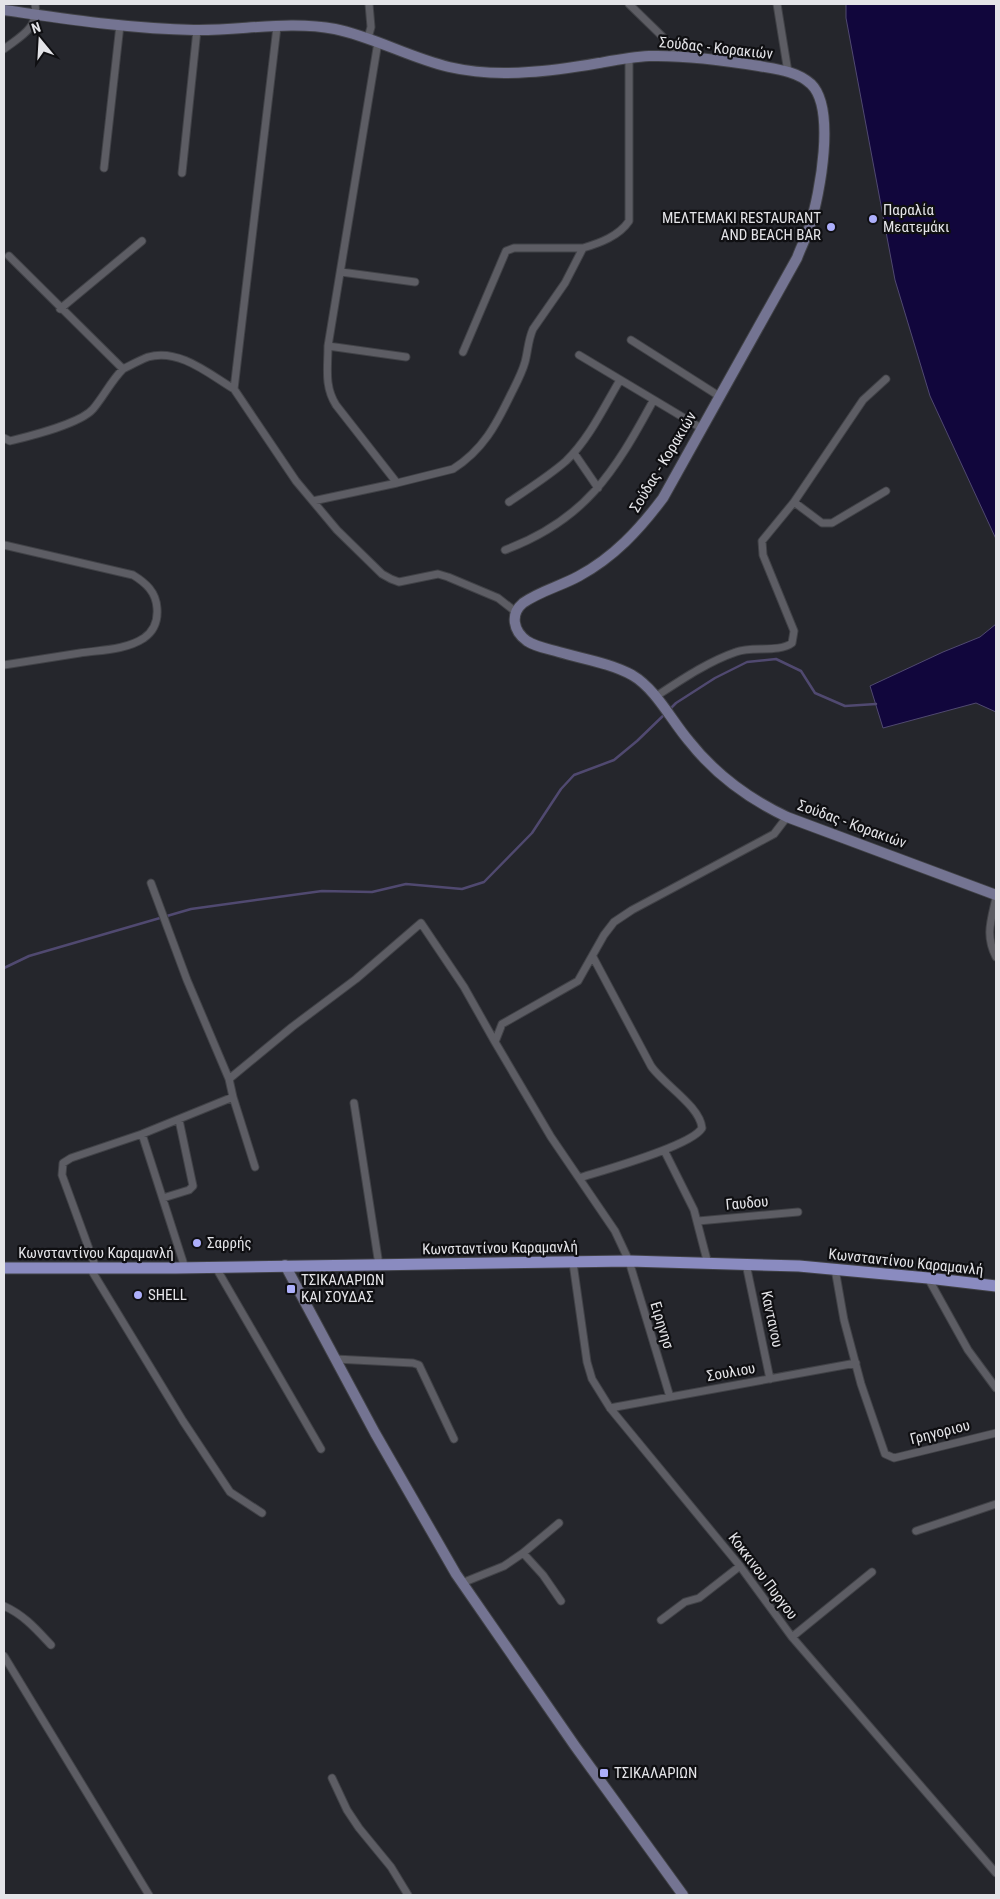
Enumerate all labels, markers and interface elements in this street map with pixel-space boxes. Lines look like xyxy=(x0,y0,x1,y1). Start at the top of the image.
north arrow xyxy=(15,15,65,65)
text: N xyxy=(29,19,43,37)
street label: Σούδας - Κορακιών xyxy=(658,33,774,63)
place label: Παραλία Μεατεμάκι xyxy=(883,201,950,236)
place label: ΜΕΛΤΕΜΑΚΙ RESTAURANT AND BEACH BAR xyxy=(662,209,821,244)
marker: Παραλία Μεατεμάκι xyxy=(867,213,879,225)
marker: ΜΕΛΤΕΜΑΚΙ RESTAURANT AND BEACH BAR xyxy=(825,221,837,233)
street label: Σούδας - Κορακιών xyxy=(626,408,700,516)
street label: Σούδας - Κορακιών xyxy=(795,796,909,852)
street label: Γαυδου xyxy=(725,1192,769,1214)
place label: Σαρρής xyxy=(207,1234,252,1252)
marker: Σαρρής xyxy=(191,1237,203,1249)
street label: Κωνσταντίνου Καραμανλή xyxy=(422,1238,578,1258)
street label: Κωνσταντίνου Καραμανλή xyxy=(18,1244,174,1262)
street label: Κωνσταντίνου Καραμανλή xyxy=(828,1245,984,1279)
place label: ΤΣΙΚΑΛΑΡΙΩΝ ΚΑΙ ΣΟΥΔΑΣ xyxy=(301,1271,384,1306)
marker: ΤΣΙΚΑΛΑΡΙΩΝ ΚΑΙ ΣΟΥΔΑΣ xyxy=(285,1283,297,1295)
place label: SHELL xyxy=(148,1286,187,1304)
marker: SHELL xyxy=(132,1289,144,1301)
street label: Καντανου xyxy=(757,1289,787,1349)
street label: Ειρηνησ xyxy=(646,1299,678,1351)
street label: Σουλιου xyxy=(705,1359,757,1385)
street label: Γρηγοριου xyxy=(908,1416,972,1448)
street label: Κοκκινου Πυργου xyxy=(724,1529,802,1623)
place label: ΤΣΙΚΑΛΑΡΙΩΝ xyxy=(614,1764,697,1782)
marker: ΤΣΙΚΑΛΑΡΙΩΝ xyxy=(598,1767,610,1779)

